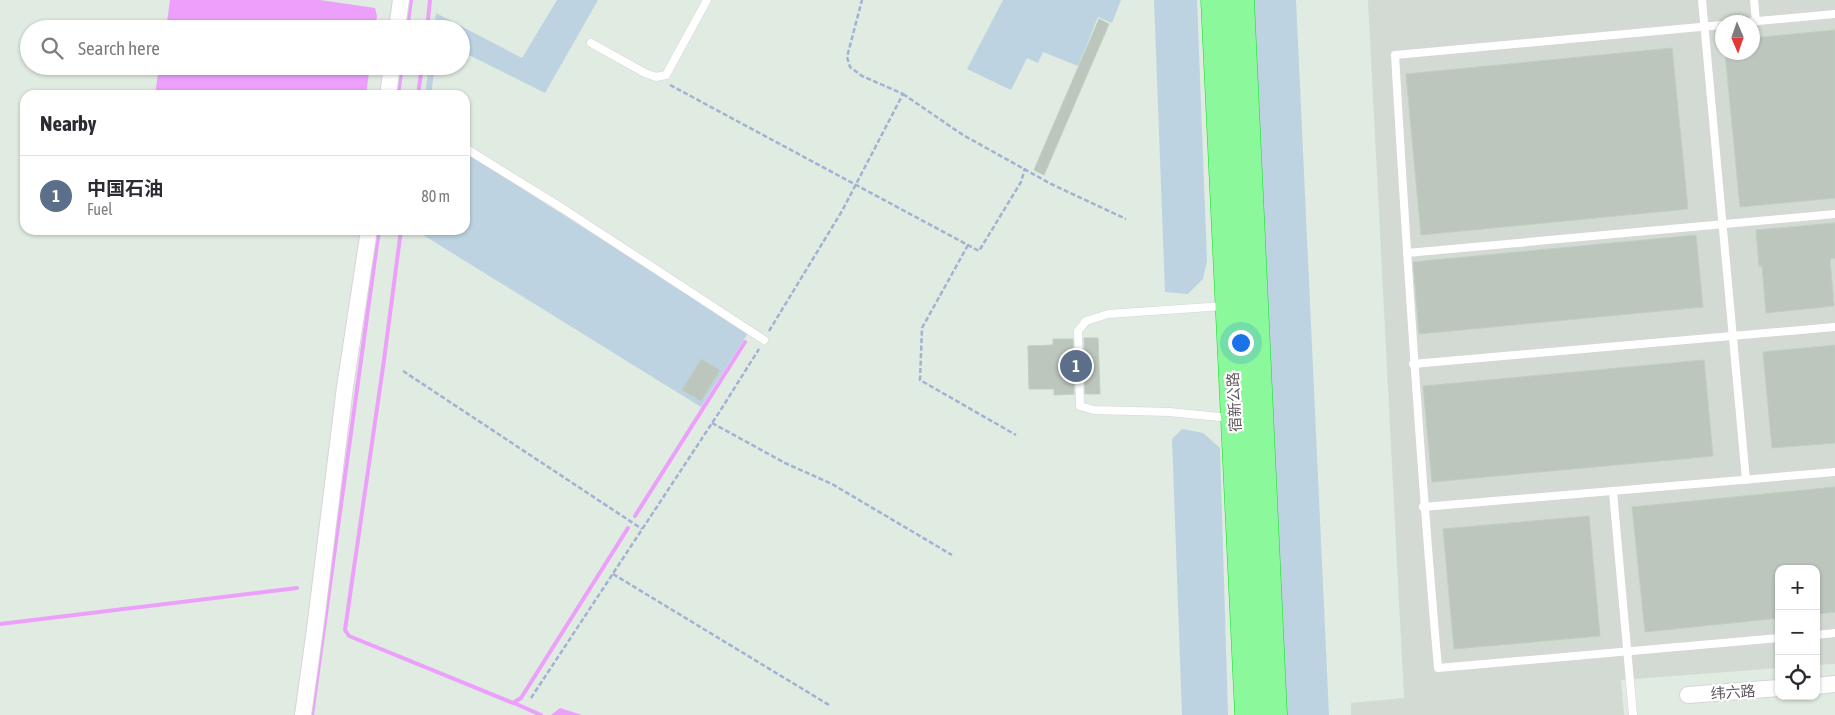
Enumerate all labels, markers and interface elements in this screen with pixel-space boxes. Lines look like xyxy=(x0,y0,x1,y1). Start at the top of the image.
north arrow xyxy=(1715,15,1760,60)
search box xyxy=(20,20,470,75)
icon: search xyxy=(38,34,66,62)
text: Search here xyxy=(78,37,160,59)
text: Nearby xyxy=(40,111,96,135)
text: 中国石油 xyxy=(87,177,163,199)
text: 1 xyxy=(52,187,60,205)
text: 80 m xyxy=(421,187,450,205)
text: Fuel xyxy=(87,200,113,218)
your location xyxy=(1228,330,1254,356)
pin: 1 xyxy=(1060,347,1092,385)
street label: 宿新公路 xyxy=(1224,372,1244,432)
map controls xyxy=(1775,565,1820,700)
button: + xyxy=(1775,565,1820,610)
button: − xyxy=(1775,610,1820,655)
button: locate xyxy=(1775,655,1820,700)
street label: 纬六路 xyxy=(1710,682,1756,702)

